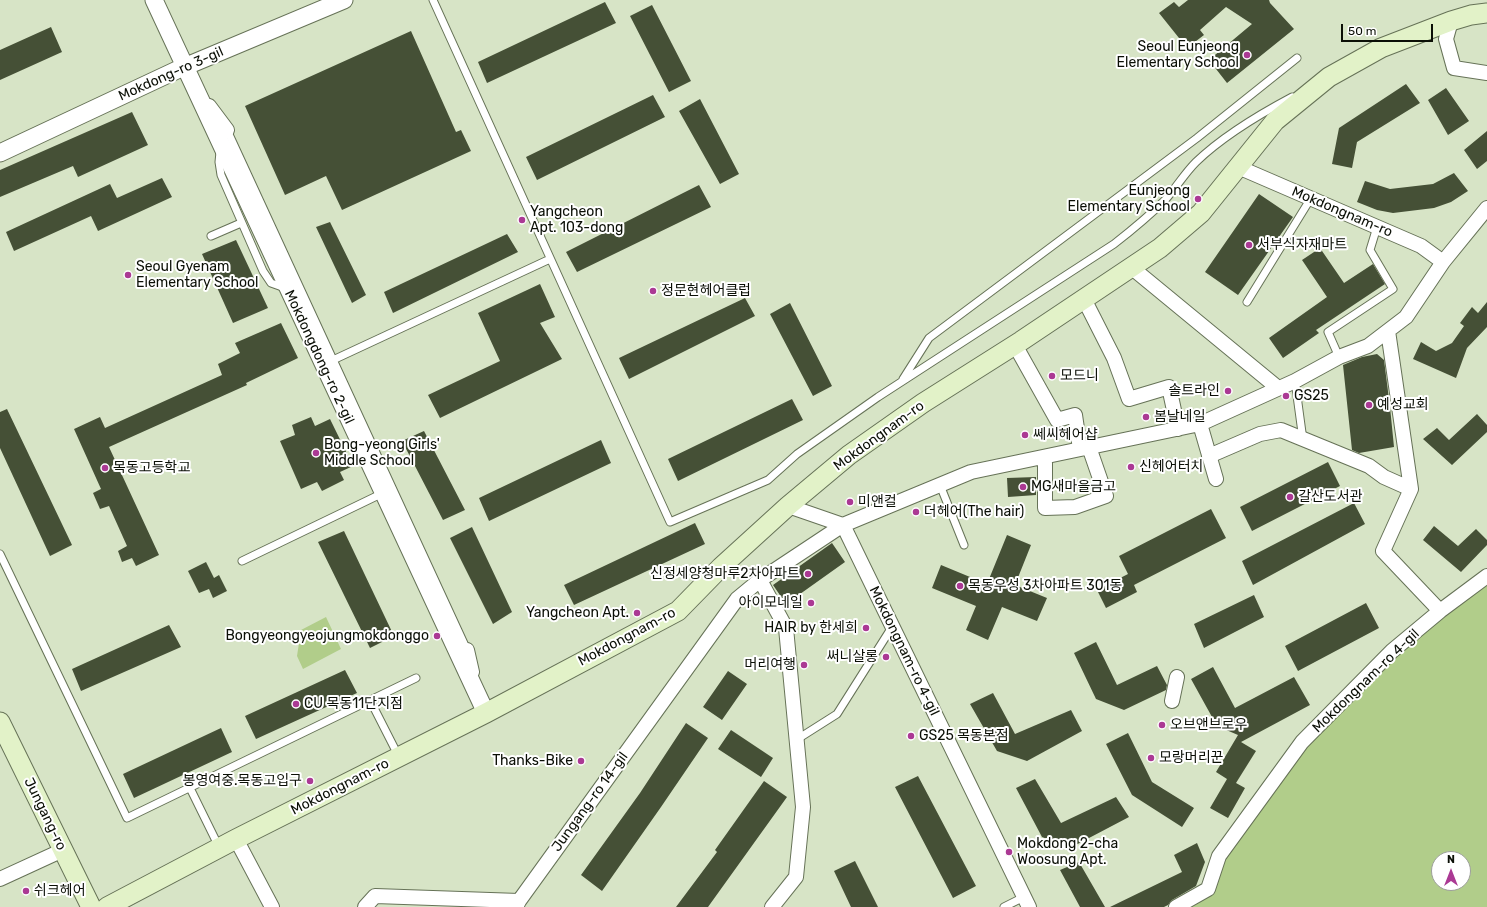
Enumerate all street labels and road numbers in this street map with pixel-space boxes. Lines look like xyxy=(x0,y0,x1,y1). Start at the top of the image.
street label: Mokdong-ro 3-gil xyxy=(116,43,226,105)
street label: Mokdongnam-ro xyxy=(1289,183,1395,241)
street label: Mokdongdong-ro 2-gil xyxy=(281,287,357,427)
street label: Mokdongnam-ro xyxy=(830,397,928,475)
street label: Mokdongnam-ro 4-gil xyxy=(865,584,943,718)
street label: Mokdongnam-ro xyxy=(575,604,679,670)
street label: Mokdongnam-ro 4-gil xyxy=(1309,626,1423,736)
street label: Jungang-ro 14-gil xyxy=(548,749,632,855)
street label: Mokdongnam-ro xyxy=(288,755,392,819)
street label: Jungang-ro xyxy=(20,775,70,853)

